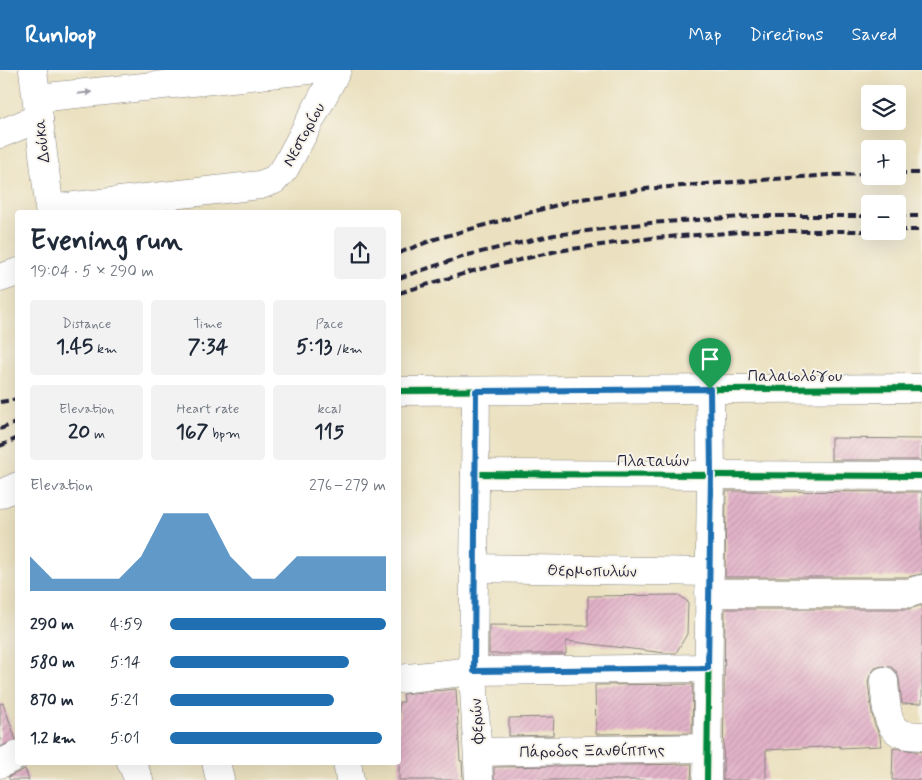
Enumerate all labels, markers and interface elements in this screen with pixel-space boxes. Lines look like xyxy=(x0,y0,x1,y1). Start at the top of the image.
text: Runloop xyxy=(25,20,97,51)
text: Map xyxy=(689,23,722,47)
text: Directions xyxy=(750,23,824,47)
text: Saved xyxy=(852,23,897,47)
map controls xyxy=(861,85,906,240)
button: layers xyxy=(861,85,906,130)
one-way arrow xyxy=(78,89,94,97)
street label: Νεστορίου xyxy=(278,99,330,170)
street label: Δούκα xyxy=(30,118,55,164)
button: + xyxy=(861,140,906,185)
button: − xyxy=(861,195,906,240)
text: Evening run xyxy=(30,223,183,260)
button: share xyxy=(334,227,386,279)
text: 19:04 · 5 × 290 m xyxy=(30,261,154,282)
text: Distance xyxy=(62,315,111,333)
text: Time xyxy=(193,315,223,333)
text: Pace xyxy=(315,315,343,333)
text: 1.45 xyxy=(56,333,93,361)
text: 7:34 xyxy=(188,333,228,361)
text: 5:13 xyxy=(296,333,332,361)
pin xyxy=(689,338,731,389)
text: km xyxy=(93,340,117,358)
text: /km xyxy=(332,340,363,358)
icon: arrive xyxy=(696,345,724,373)
street label: Παλαιολόγου xyxy=(748,366,842,387)
text: Elevation xyxy=(59,400,114,418)
text: Heart rate xyxy=(177,400,239,418)
text: kcal xyxy=(318,400,341,418)
text: 20 xyxy=(68,418,90,446)
text: 167 xyxy=(176,418,208,446)
text: 115 xyxy=(314,418,344,446)
text: m xyxy=(90,425,105,443)
text: bpm xyxy=(208,425,240,443)
street label: Πλαταιών xyxy=(617,451,689,472)
text: Elevation xyxy=(30,475,93,496)
text: 276–279 m xyxy=(309,475,386,496)
street label: Θερμοπυλών xyxy=(547,560,637,583)
text: 290 m xyxy=(30,614,74,635)
text: 4:59 xyxy=(110,614,143,635)
text: 580 m xyxy=(30,652,75,673)
text: 5:14 xyxy=(110,652,141,673)
text: 870 m xyxy=(30,690,74,711)
text: 5:21 xyxy=(110,690,139,711)
street label: Φερών xyxy=(466,698,489,745)
text: 1.2 km xyxy=(30,728,76,749)
text: 5:01 xyxy=(110,728,140,749)
street label: Πάροδος Ξανθίππης xyxy=(519,740,665,763)

